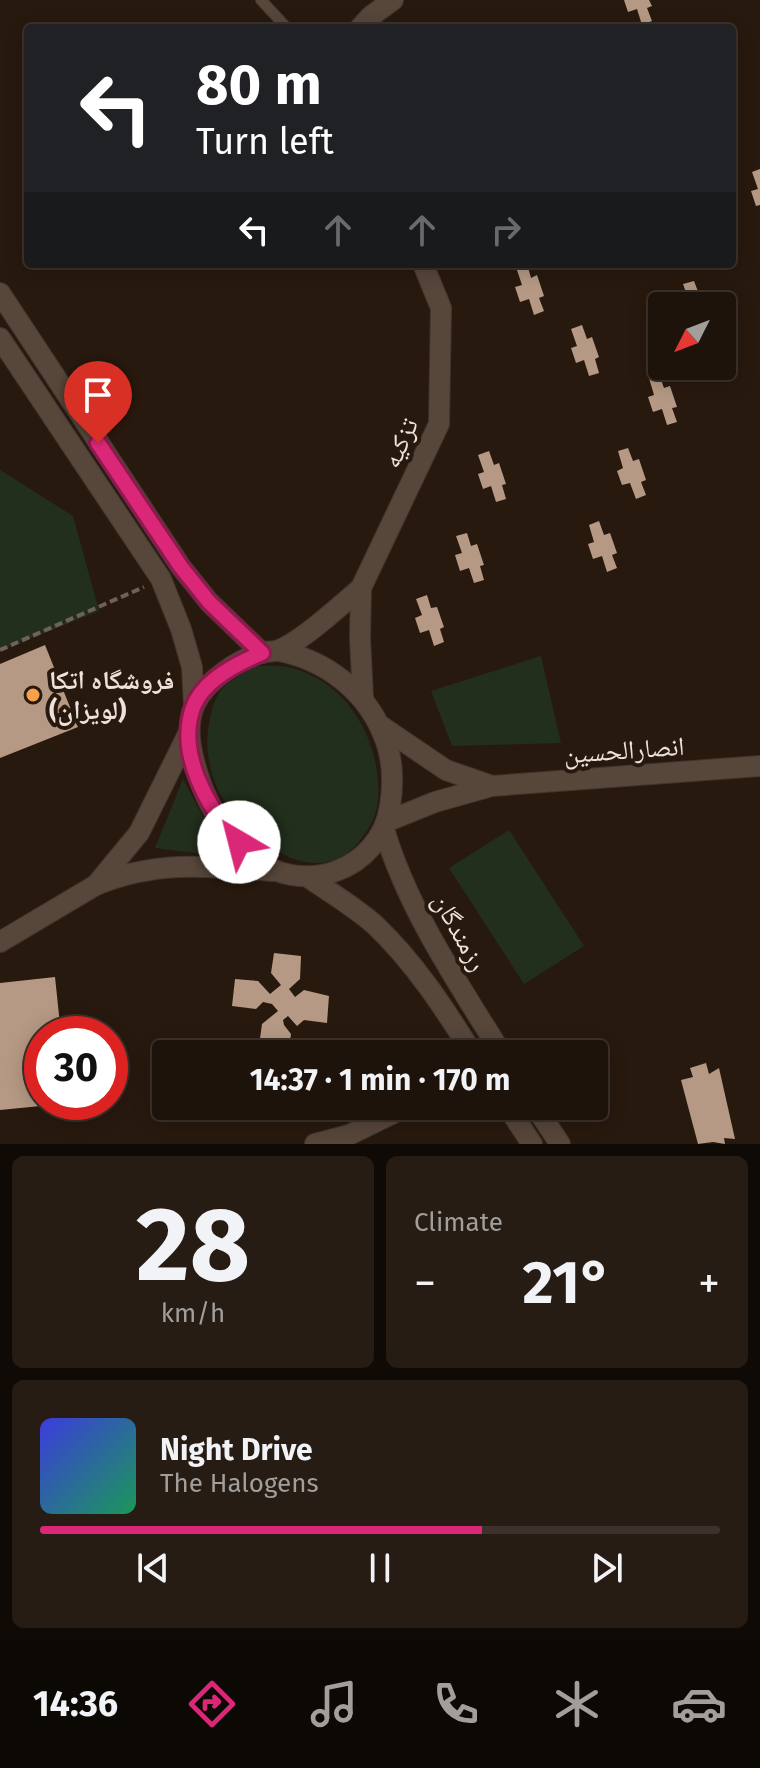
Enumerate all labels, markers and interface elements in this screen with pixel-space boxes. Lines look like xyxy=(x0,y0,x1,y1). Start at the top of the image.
text: 80 m xyxy=(196,52,322,119)
icon: left xyxy=(64,56,168,160)
text: Turn left xyxy=(196,120,334,164)
icon: left xyxy=(232,208,276,252)
icon: ahead xyxy=(316,208,360,252)
icon: ahead xyxy=(400,208,444,252)
icon: right xyxy=(484,208,528,252)
north arrow xyxy=(648,292,736,380)
map controls xyxy=(648,292,736,380)
pin xyxy=(64,361,132,443)
icon: arrive xyxy=(76,373,120,417)
street label: تزکیه xyxy=(376,413,425,473)
place label: فروشگاه اتکا (لویزان) xyxy=(49,665,174,726)
marker: فروشگاه اتکا (لویزان) xyxy=(24,686,42,704)
street label: انصارالحسین xyxy=(563,731,685,770)
position arrow xyxy=(197,800,281,884)
street label: رزمندگان xyxy=(426,888,494,977)
speed limit sign: 30 xyxy=(24,1016,128,1120)
text: 14:37 · 1 min · 170 m xyxy=(250,1062,510,1098)
text: 28 xyxy=(136,1183,250,1308)
text: Climate xyxy=(414,1207,503,1238)
text: 21° xyxy=(523,1247,611,1319)
text: − xyxy=(414,1257,436,1310)
text: + xyxy=(698,1257,720,1310)
text: km/h xyxy=(161,1298,225,1329)
text: Night Drive xyxy=(160,1432,313,1468)
text: The Halogens xyxy=(160,1468,319,1499)
icon: previous xyxy=(131,1546,175,1590)
icon: pause xyxy=(358,1546,402,1590)
icon: next xyxy=(585,1546,629,1590)
icon: directions xyxy=(184,1676,240,1732)
icon: music xyxy=(306,1676,362,1732)
icon: phone xyxy=(428,1676,484,1732)
icon: climate xyxy=(549,1676,605,1732)
icon: car xyxy=(671,1676,727,1732)
text: 14:36 xyxy=(33,1682,118,1726)

